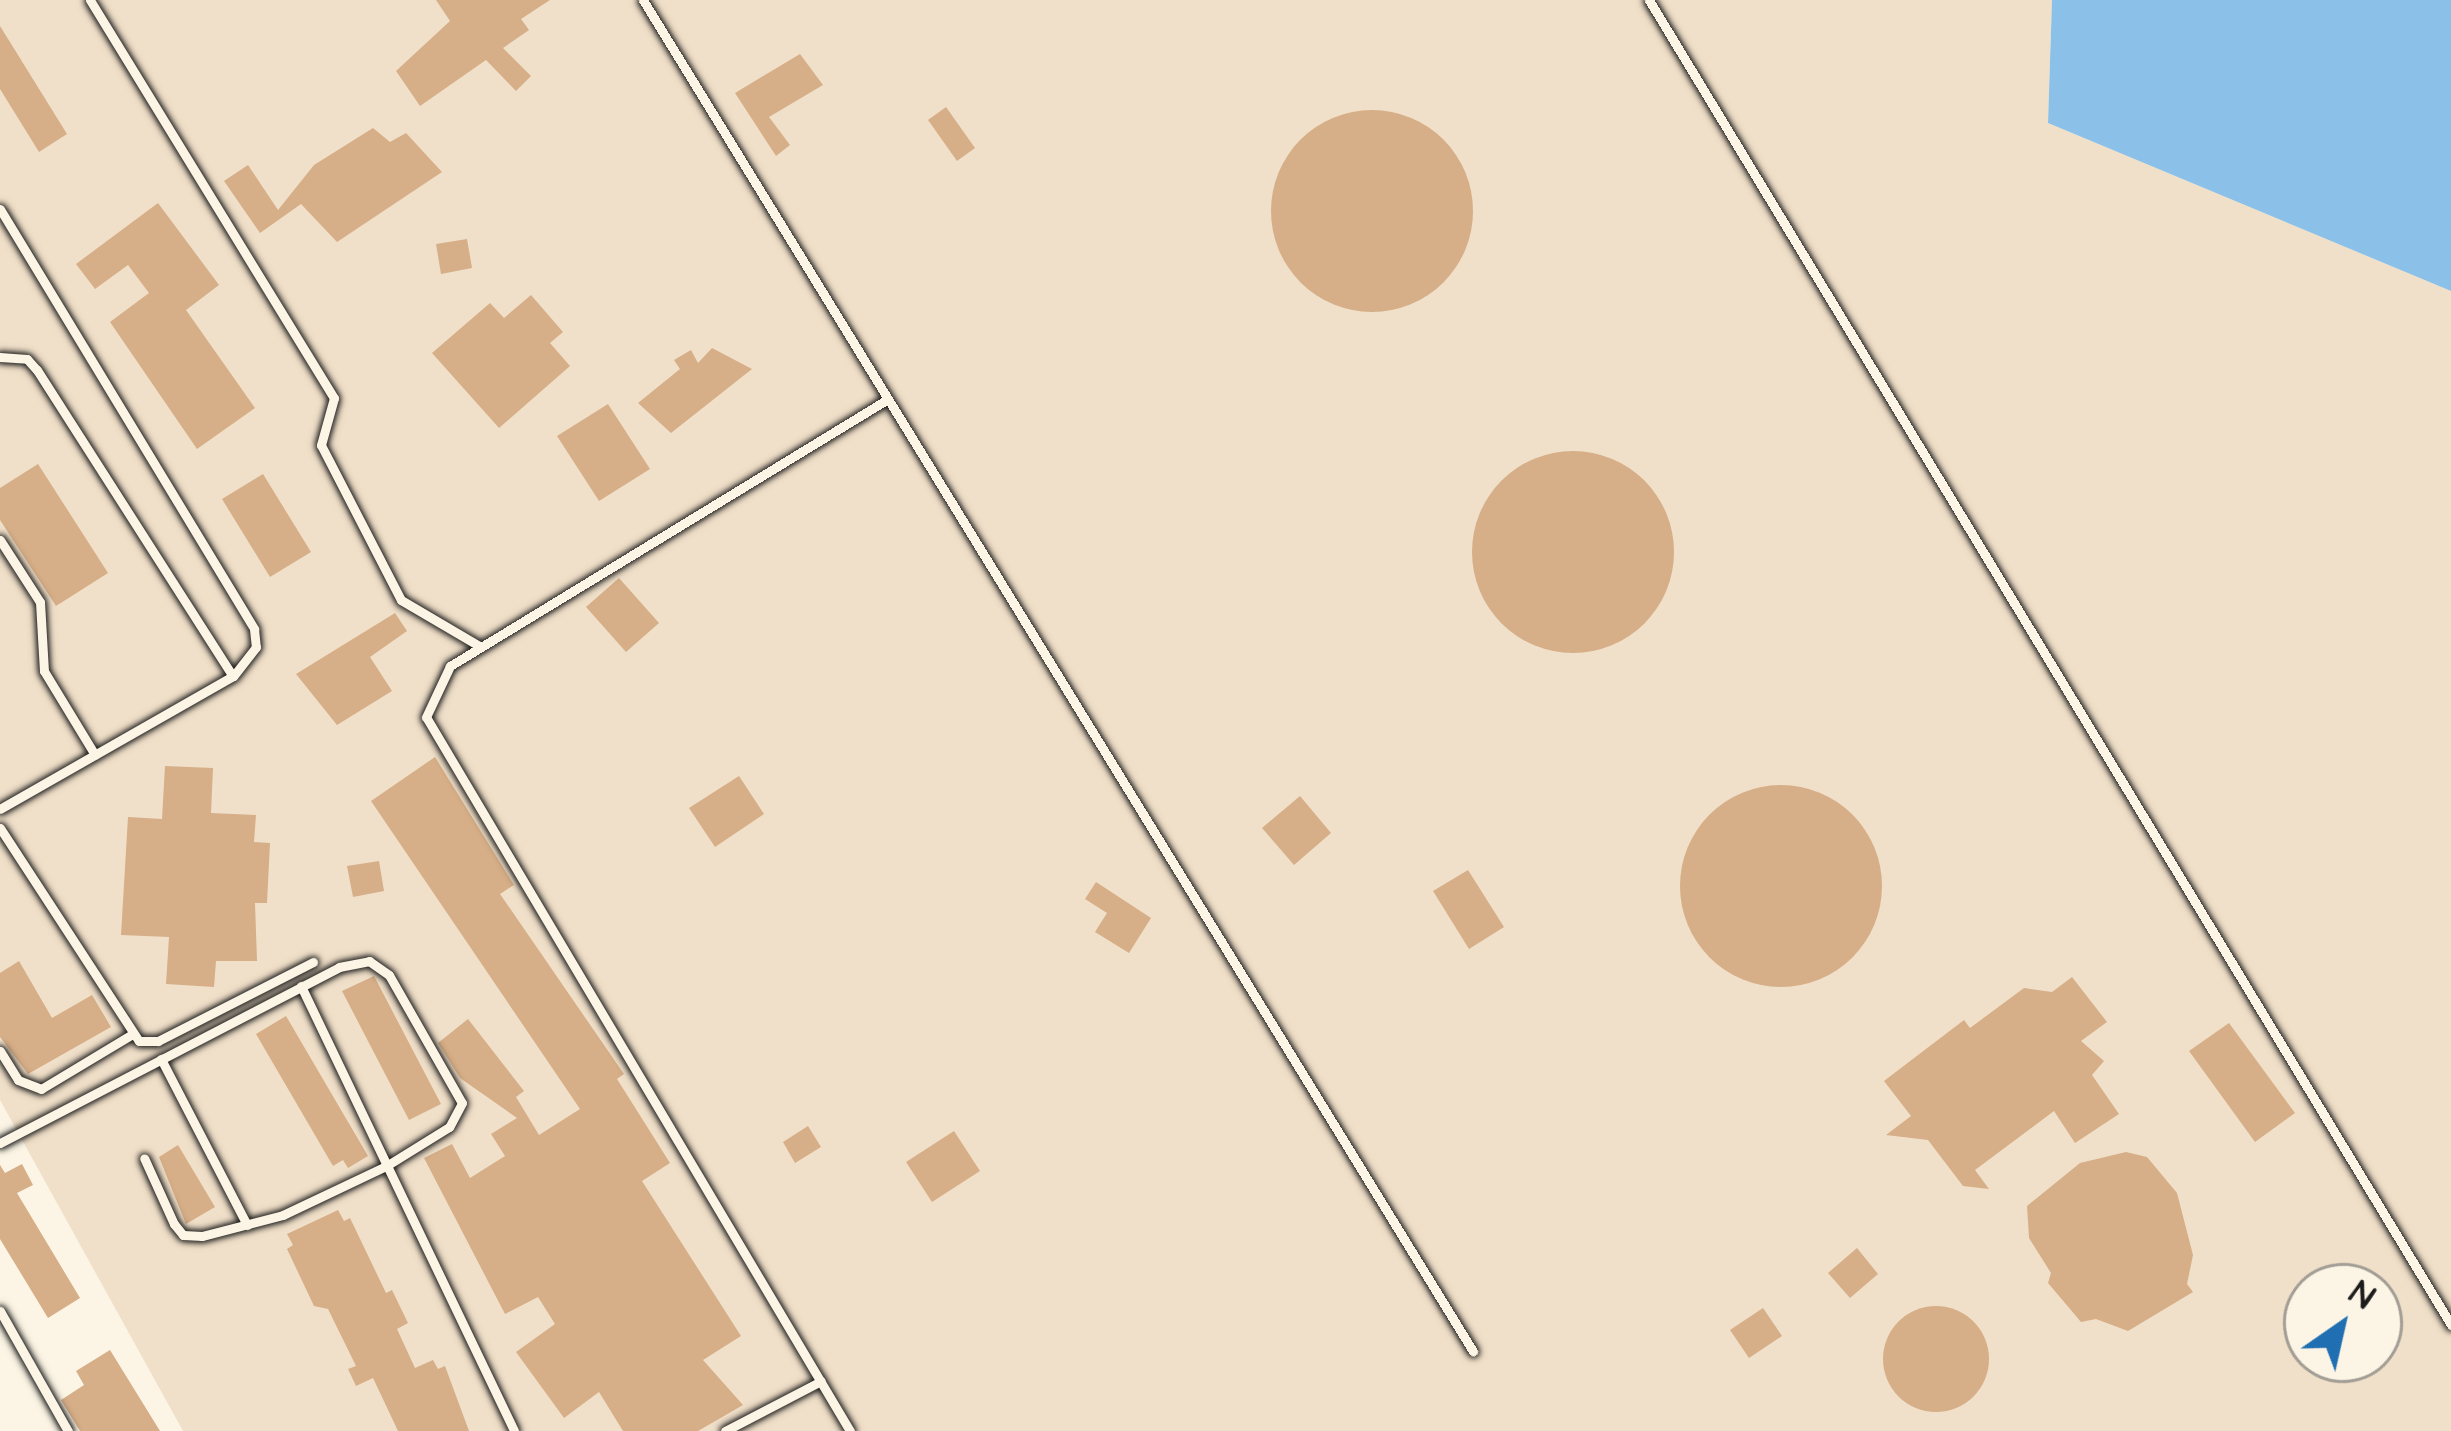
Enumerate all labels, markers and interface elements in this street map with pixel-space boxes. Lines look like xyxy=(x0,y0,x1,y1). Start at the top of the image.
north arrow xyxy=(2283,1263,2403,1383)
text: N xyxy=(2340,1271,2383,1320)

